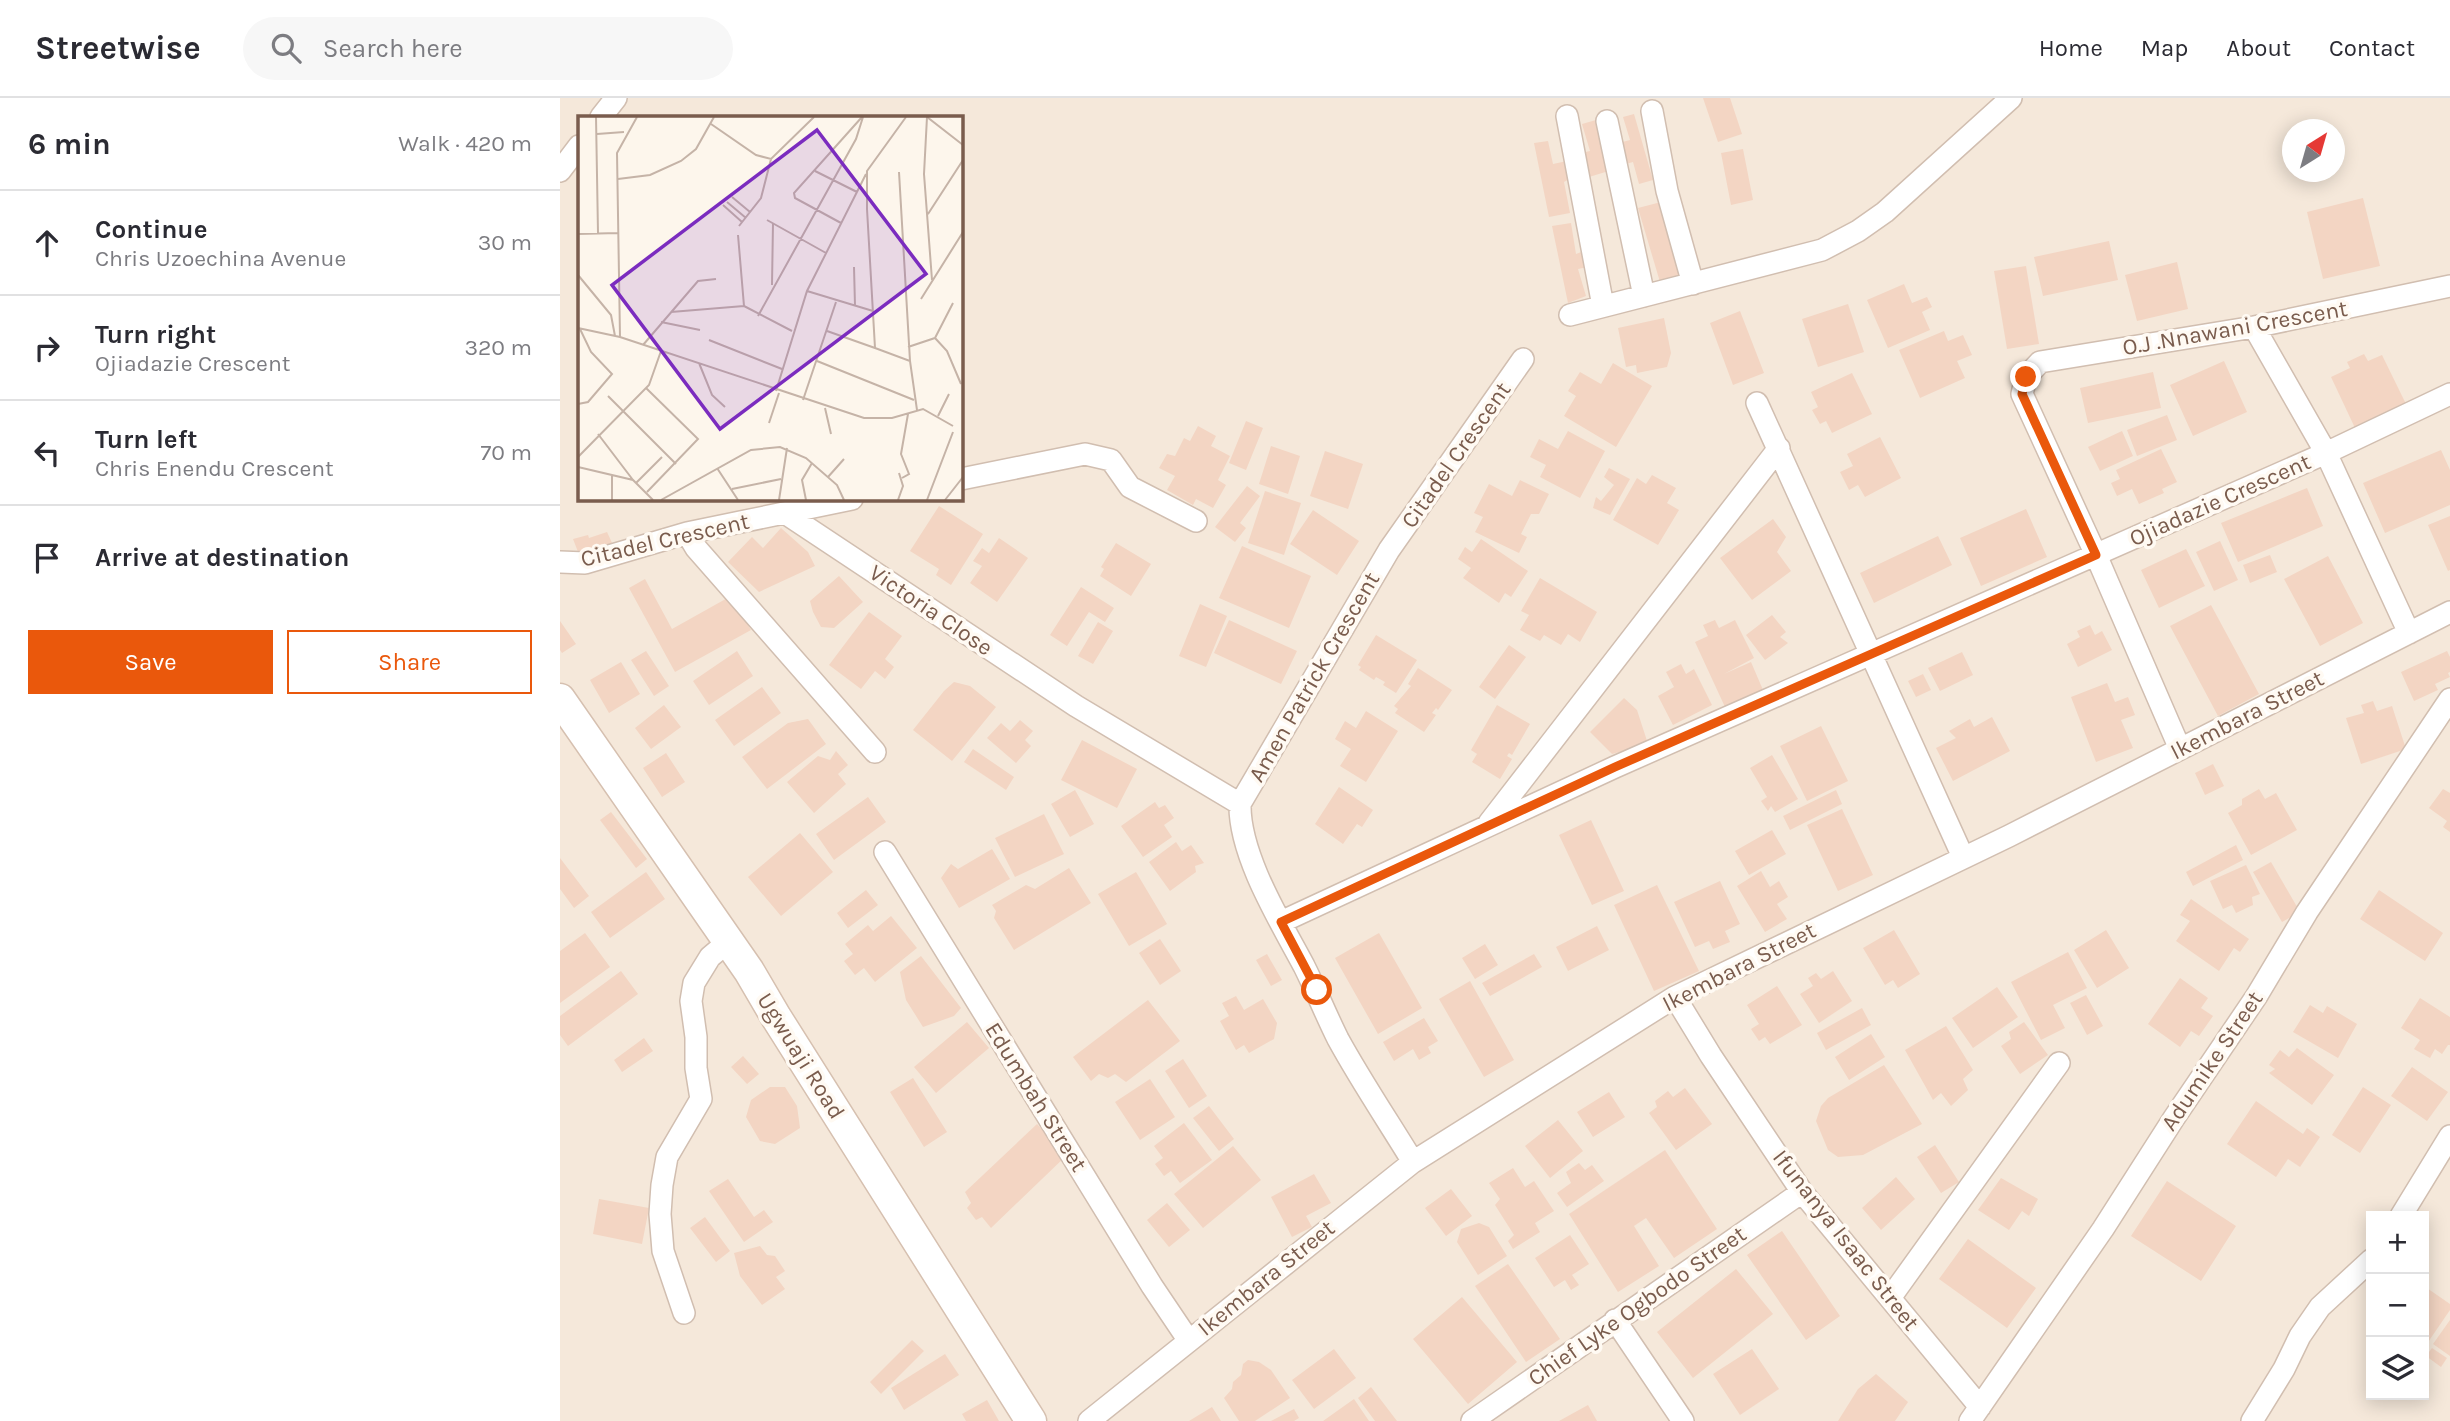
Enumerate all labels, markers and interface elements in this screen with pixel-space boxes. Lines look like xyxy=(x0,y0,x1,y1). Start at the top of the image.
search box xyxy=(243,17,733,80)
text: Streetwise xyxy=(35,29,201,67)
icon: search xyxy=(267,29,305,67)
text: Search here xyxy=(323,33,463,64)
text: Home xyxy=(2039,34,2103,62)
text: Map xyxy=(2141,34,2188,62)
text: About xyxy=(2226,34,2291,62)
text: Contact xyxy=(2329,34,2415,62)
inset map xyxy=(578,116,962,500)
north arrow xyxy=(2282,119,2345,182)
text: 6 min xyxy=(28,126,111,162)
text: Walk · 420 m xyxy=(398,130,532,157)
text: Continue xyxy=(95,214,207,245)
icon: ahead xyxy=(28,224,66,262)
text: 30 m xyxy=(478,229,532,256)
text: Chris Uzoechina Avenue xyxy=(95,245,346,272)
street label: O.J .Nnawani Crescent xyxy=(2120,295,2350,361)
text: Turn right xyxy=(95,319,216,350)
icon: right xyxy=(28,329,66,367)
text: 320 m xyxy=(464,334,532,361)
text: Ojiadazie Crescent xyxy=(95,350,290,377)
route end xyxy=(2010,361,2041,392)
street label: Citadel Crescent xyxy=(1396,376,1517,533)
text: Turn left xyxy=(95,424,197,455)
icon: left xyxy=(28,434,66,472)
text: 70 m xyxy=(481,439,532,466)
street label: Ojiadazie Crescent xyxy=(2125,448,2315,552)
text: Chris Enendu Crescent xyxy=(95,455,334,482)
street label: Citadel Crescent xyxy=(578,507,752,573)
icon: arrive xyxy=(28,539,66,577)
text: Arrive at destination xyxy=(95,542,349,573)
street label: Victoria Close xyxy=(864,559,998,661)
street label: Amen Patrick Crescent xyxy=(1243,567,1385,787)
button: Save xyxy=(28,630,273,694)
button: Share xyxy=(287,630,532,694)
street label: Ikembara Street xyxy=(2166,665,2329,765)
street label: Ikembara Street xyxy=(1658,917,1821,1017)
route start xyxy=(1301,974,1332,1005)
street label: Adumike Street xyxy=(2155,986,2269,1136)
street label: Ugwuaji Road xyxy=(751,988,851,1124)
street label: Edumbah Street xyxy=(979,1017,1093,1177)
street label: Ifunanya Isaac Street xyxy=(1767,1144,1925,1336)
map controls xyxy=(2366,1211,2429,1400)
button: + xyxy=(2366,1211,2429,1274)
street label: Ikembara Street xyxy=(1192,1214,1340,1342)
street label: Chief Lyke Ogbodo Street xyxy=(1523,1220,1751,1392)
button: − xyxy=(2366,1274,2429,1337)
button: layers xyxy=(2366,1337,2429,1400)

